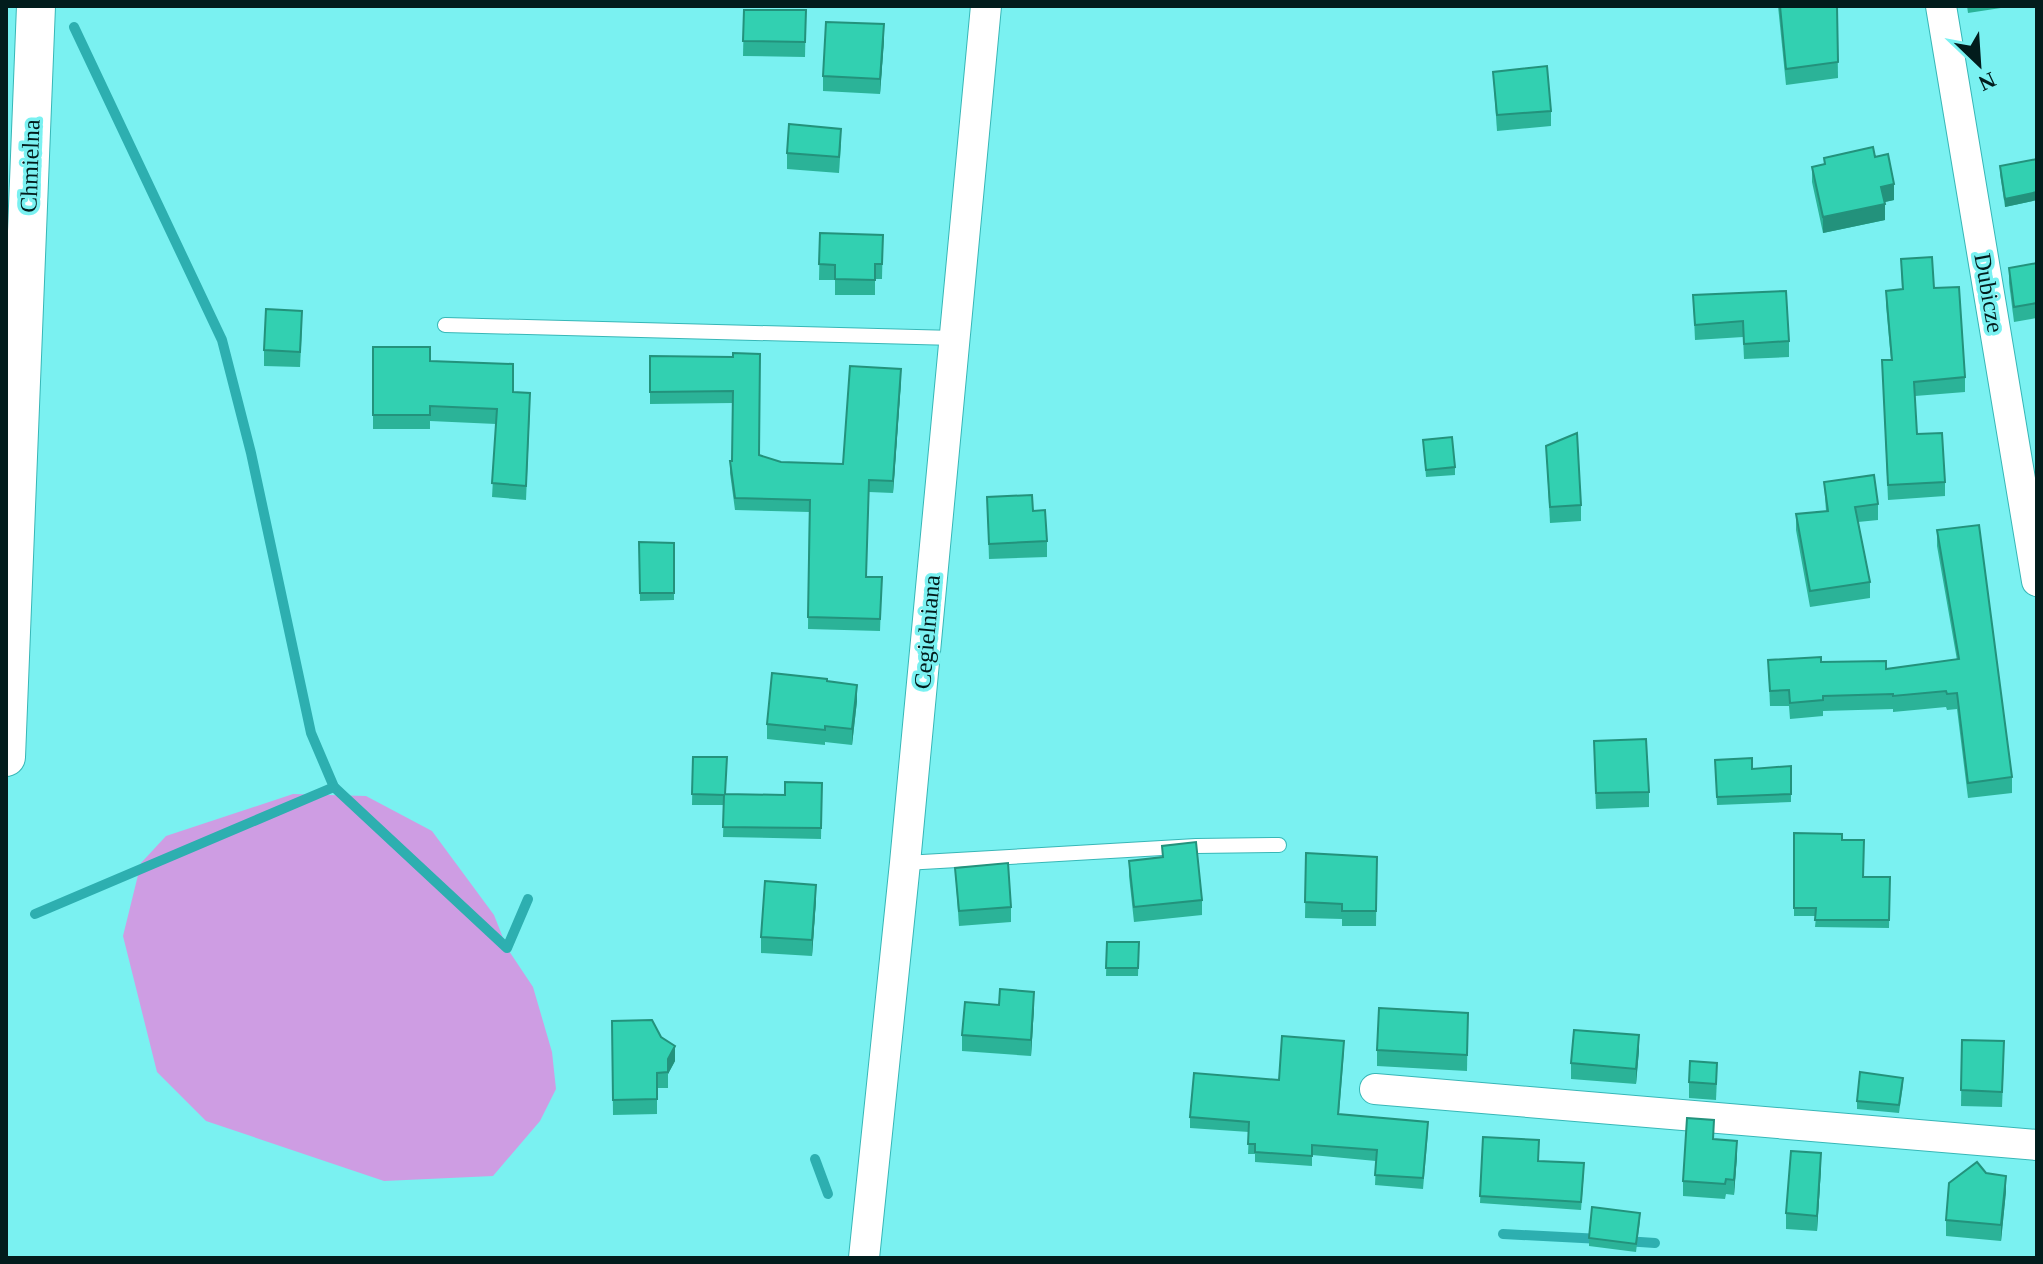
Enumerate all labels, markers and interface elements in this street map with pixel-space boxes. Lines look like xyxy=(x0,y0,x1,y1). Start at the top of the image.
north arrow xyxy=(1939,24,2019,104)
text: N xyxy=(1975,67,2000,96)
street label: Chmielna xyxy=(15,119,45,213)
street label: Dubicze xyxy=(1969,251,2009,335)
street label: Cegielniana xyxy=(909,573,945,690)

